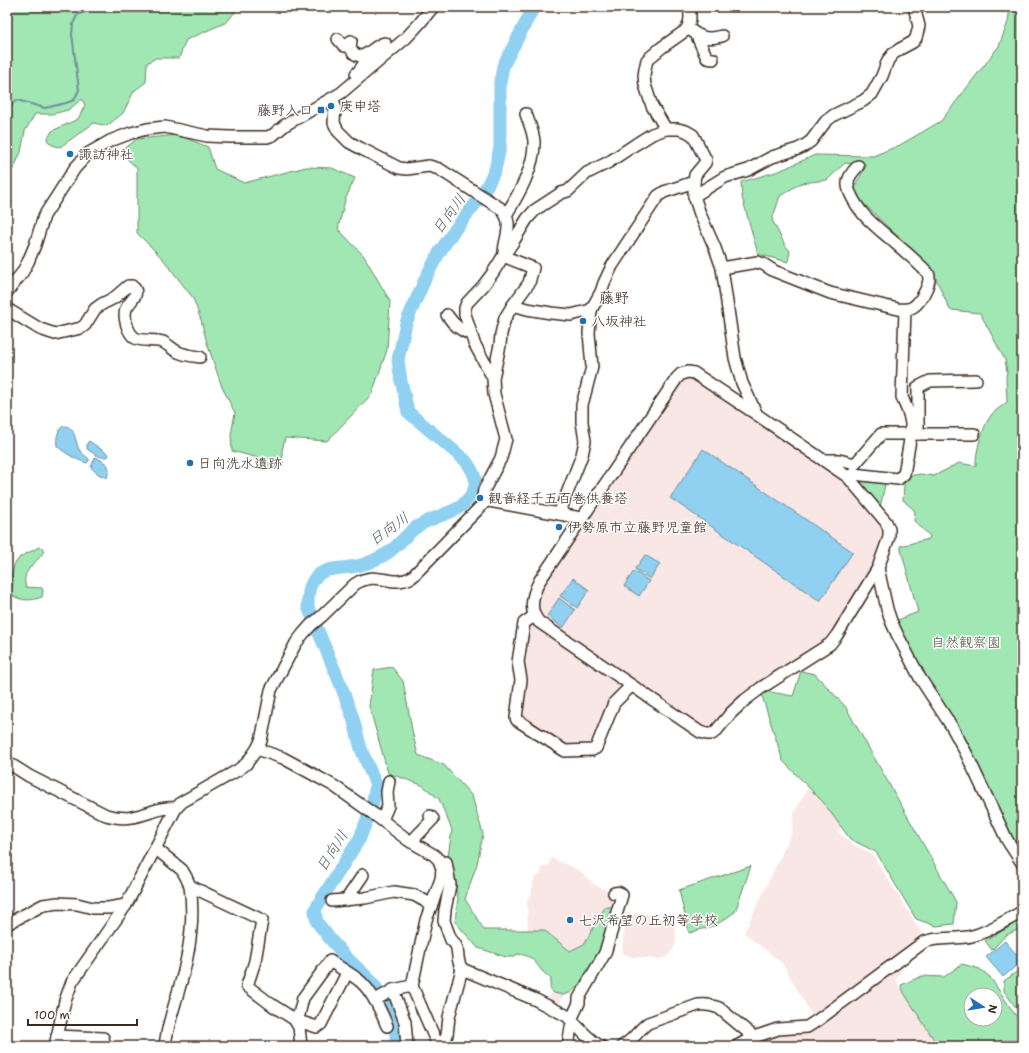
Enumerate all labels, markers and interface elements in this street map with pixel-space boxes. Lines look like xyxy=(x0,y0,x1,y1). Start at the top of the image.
place label: 庚申塔 xyxy=(339,97,381,115)
place label: 藤野入口 xyxy=(257,101,313,119)
marker: 庚申塔 xyxy=(326,101,336,111)
marker: 藤野入口 xyxy=(316,105,326,115)
place label: 諏訪神社 xyxy=(78,145,134,163)
marker: 諏訪神社 xyxy=(65,149,75,159)
water label: 日向川 xyxy=(428,190,470,238)
district label: 藤野 xyxy=(599,288,629,308)
place label: 八坂神社 xyxy=(591,312,647,330)
marker: 八坂神社 xyxy=(578,316,588,326)
place label: 日向洗水遺跡 xyxy=(198,454,282,472)
marker: 日向洗水遺跡 xyxy=(185,458,195,468)
place label: 観音経千五百巻供養塔 xyxy=(488,489,628,507)
marker: 観音経千五百巻供養塔 xyxy=(475,493,485,503)
water label: 日向川 xyxy=(365,508,413,550)
place label: 伊勢原市立藤野児童館 xyxy=(567,518,707,536)
marker: 伊勢原市立藤野児童館 xyxy=(554,522,564,532)
park label: 自然観察園 xyxy=(931,633,1001,651)
water label: 日向川 xyxy=(312,827,352,875)
place label: 七沢希望の丘初等学校 xyxy=(578,911,718,929)
marker: 七沢希望の丘初等学校 xyxy=(565,915,575,925)
north arrow xyxy=(963,987,1003,1027)
scale bar xyxy=(28,1001,137,1027)
text: N xyxy=(984,1003,1001,1015)
text: 100 m xyxy=(34,1007,70,1023)

